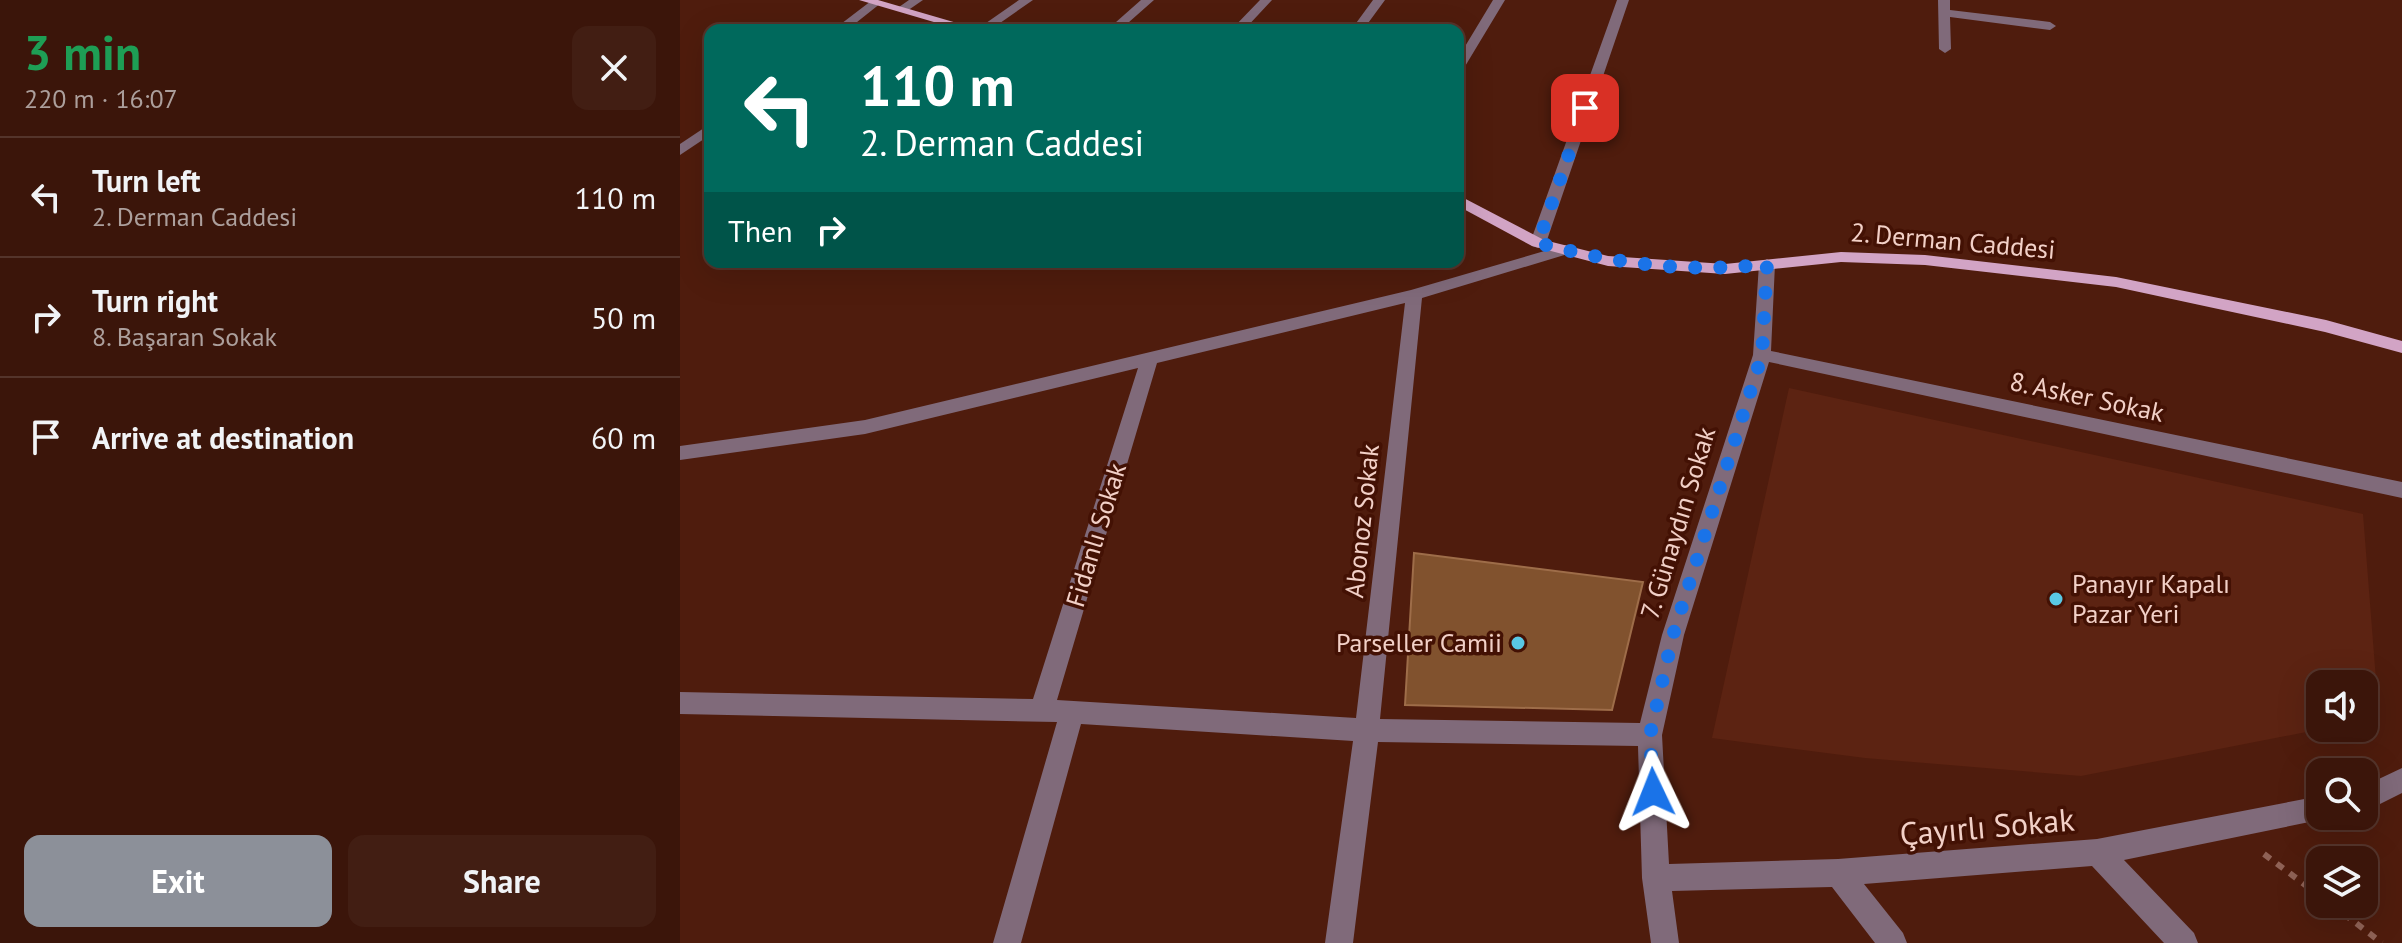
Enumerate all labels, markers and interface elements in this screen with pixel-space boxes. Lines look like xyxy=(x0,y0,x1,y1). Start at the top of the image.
text: 3 min xyxy=(24,21,141,83)
button: close xyxy=(572,26,656,110)
text: 110 m xyxy=(860,49,1015,121)
icon: left xyxy=(728,56,832,160)
pin xyxy=(1551,74,1619,142)
text: 220 m · 16:07 xyxy=(24,82,178,115)
icon: arrive xyxy=(1563,86,1607,130)
text: 2. Derman Caddesi xyxy=(860,119,1144,166)
text: Turn left xyxy=(92,161,200,200)
icon: left xyxy=(24,175,68,219)
text: 110 m xyxy=(575,178,656,217)
text: 2. Derman Caddesi xyxy=(92,200,297,233)
icon: right xyxy=(809,208,853,252)
text: Then xyxy=(728,211,793,250)
street label: 2. Derman Caddesi xyxy=(1849,215,2057,266)
text: Turn right xyxy=(92,281,218,320)
icon: right xyxy=(24,295,68,339)
text: 50 m xyxy=(591,298,656,337)
text: 8. Başaran Sokak xyxy=(92,320,277,353)
street label: 8. Asker Sokak xyxy=(2007,364,2168,429)
icon: arrive xyxy=(24,415,68,459)
text: Arrive at destination xyxy=(92,418,354,457)
text: 60 m xyxy=(591,418,656,457)
street label: 7. Günaydın Sokak xyxy=(1633,423,1722,623)
street label: Abonoz Sokak xyxy=(1337,442,1386,599)
street label: Fidanlı Sokak xyxy=(1058,458,1133,611)
place label: Panayır Kapalı Pazar Yeri xyxy=(2072,567,2230,630)
marker: Panayır Kapalı Pazar Yeri xyxy=(2047,590,2065,608)
place label: Parseller Camii xyxy=(1336,626,1502,659)
marker: Parseller Camii xyxy=(1509,634,1527,652)
map controls xyxy=(2306,670,2378,918)
button: sound xyxy=(2306,670,2378,742)
position arrow xyxy=(1611,750,1695,834)
button: search xyxy=(2306,758,2378,830)
street label: Çayırlı Sokak xyxy=(1898,797,2077,855)
button: Exit xyxy=(24,835,332,927)
button: Share xyxy=(348,835,656,927)
button: layers xyxy=(2306,846,2378,918)

